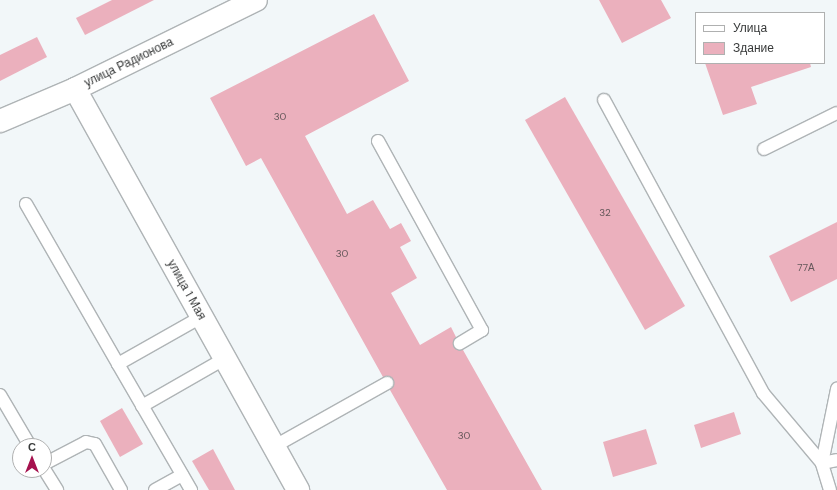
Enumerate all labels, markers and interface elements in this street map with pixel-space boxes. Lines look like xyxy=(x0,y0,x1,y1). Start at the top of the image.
legend xyxy=(695,12,825,64)
text: Улица xyxy=(733,20,767,36)
street label: улица Радионова xyxy=(82,35,176,91)
text: Здание xyxy=(733,40,774,56)
house number: 30 xyxy=(274,111,286,123)
house number: 32 xyxy=(599,207,611,219)
house number: 30 xyxy=(336,248,348,260)
street label: улица 1 Мая xyxy=(164,257,208,323)
house number: 77А xyxy=(797,262,815,274)
house number: 30 xyxy=(458,430,470,442)
north arrow xyxy=(12,438,52,478)
text: С xyxy=(28,440,36,454)

